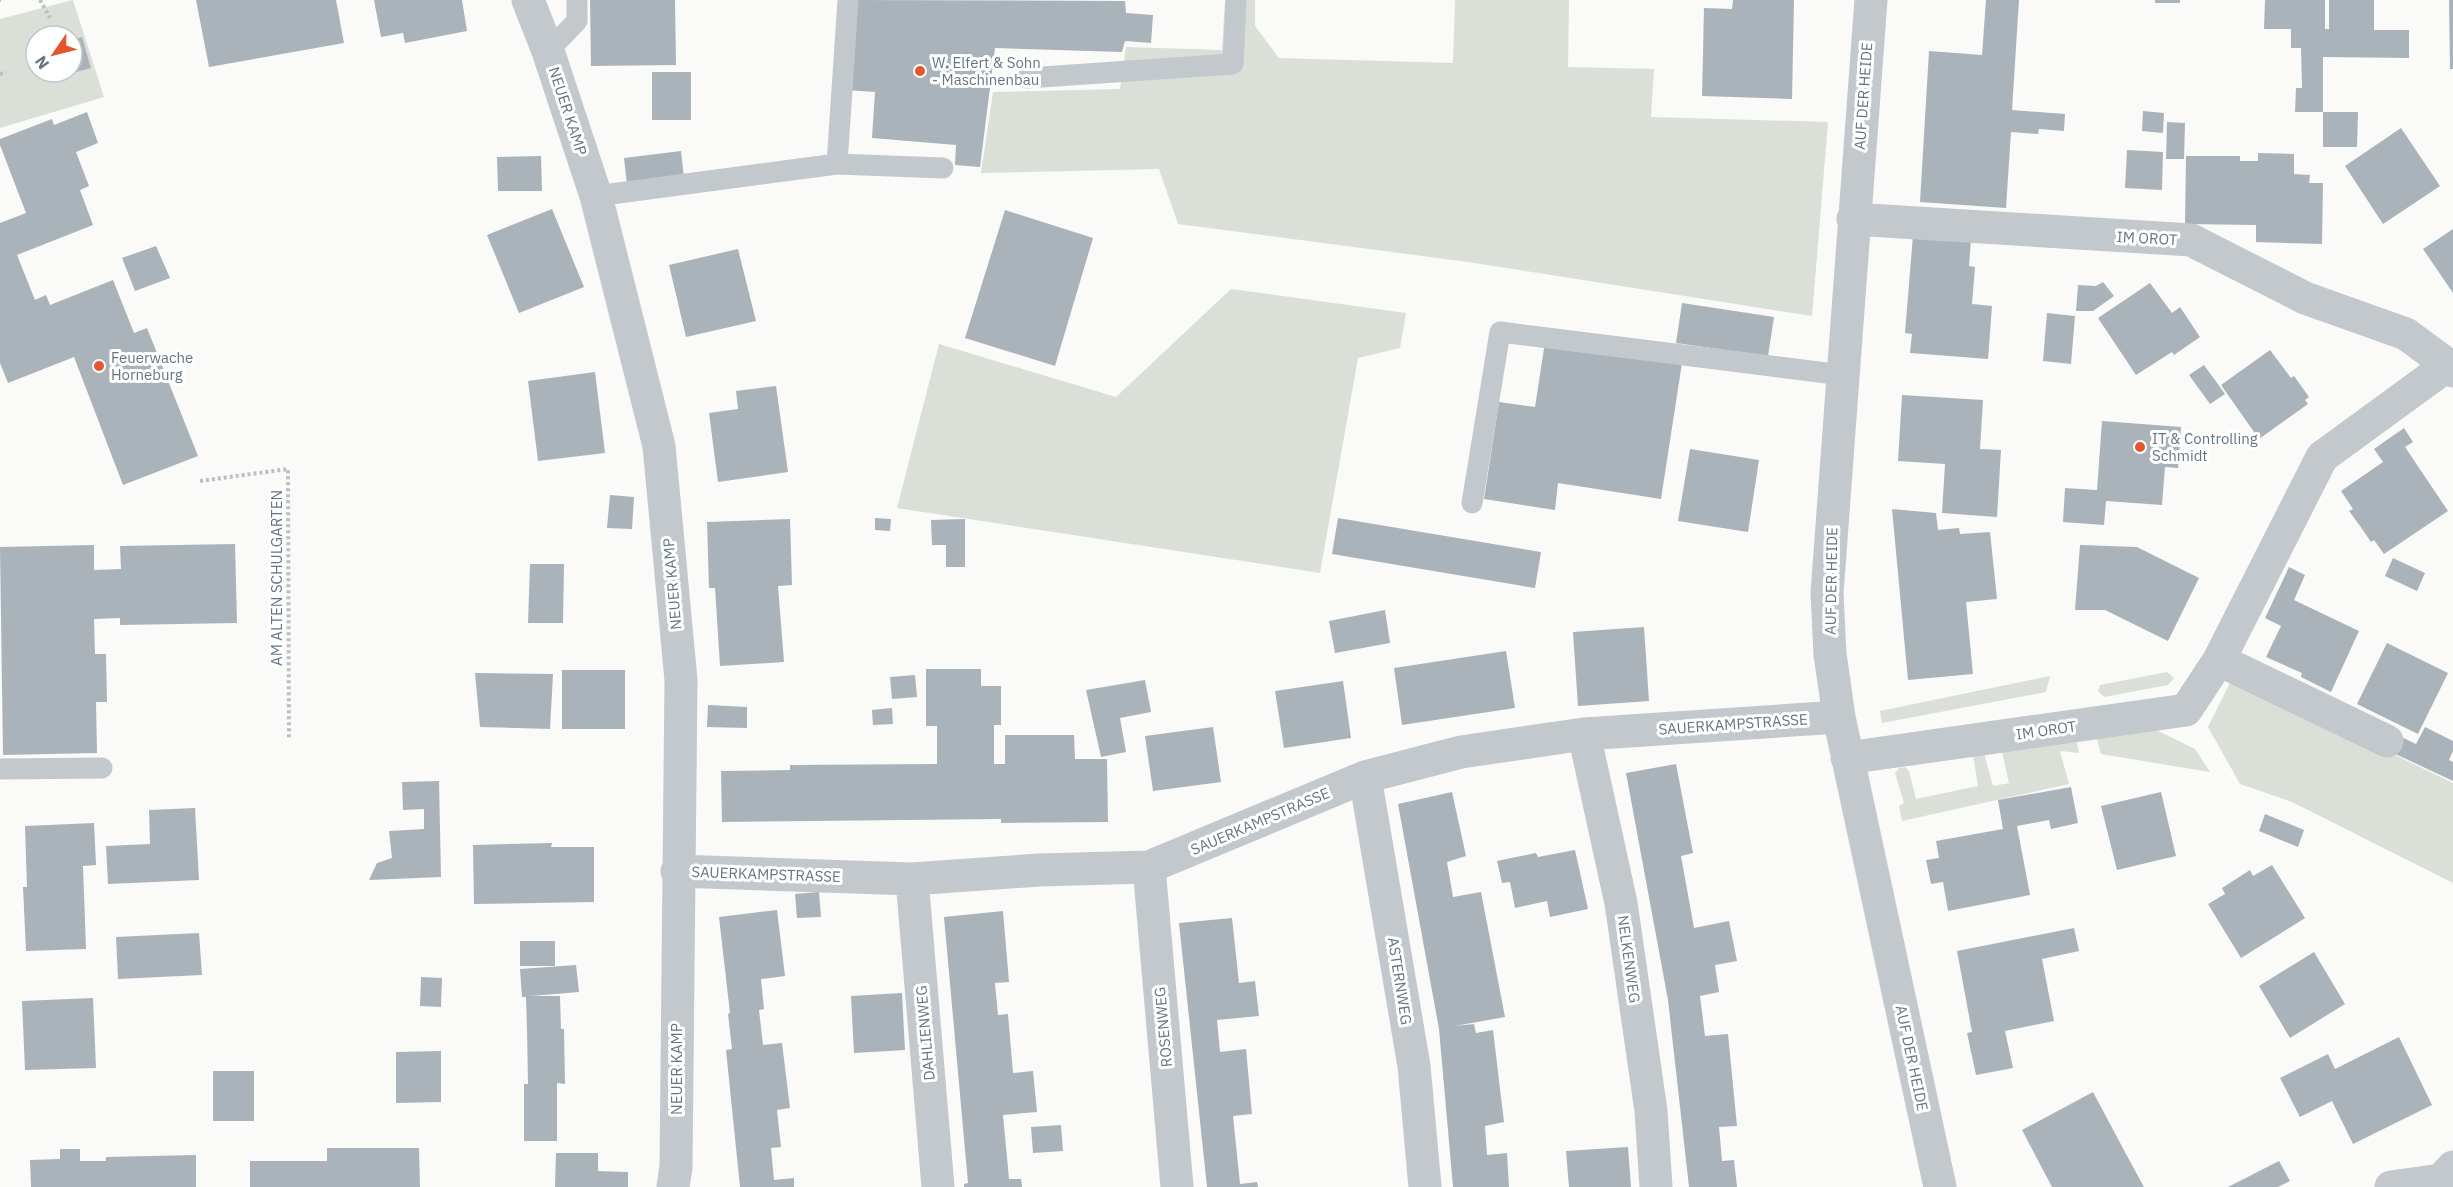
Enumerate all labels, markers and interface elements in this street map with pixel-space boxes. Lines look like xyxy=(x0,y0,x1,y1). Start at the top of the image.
north arrow xyxy=(24,24,84,84)
street label: AUF DER HEIDE xyxy=(1850,42,1876,150)
text: N xyxy=(30,52,53,73)
place label: W. Elfert & Sohn - Maschinenbau xyxy=(932,53,1041,89)
street label: NEUER KAMP xyxy=(545,64,591,158)
marker: W. Elfert & Sohn - Maschinenbau xyxy=(913,64,927,78)
street label: IM OROT xyxy=(2116,227,2178,249)
place label: Feuerwache Horneburg xyxy=(111,348,193,384)
marker: Feuerwache Horneburg xyxy=(92,359,106,373)
place label: IT & Controlling Schmidt xyxy=(2152,429,2258,465)
marker: IT & Controlling Schmidt xyxy=(2133,440,2147,454)
street label: AM ALTEN SCHULGARTEN xyxy=(267,490,286,666)
street label: AUF DER HEIDE xyxy=(1821,527,1841,635)
street label: NEUER KAMP xyxy=(659,537,685,631)
street label: SAUERKAMPSTRASSE xyxy=(1658,709,1808,739)
street label: IM OROT xyxy=(2015,716,2078,744)
street label: SAUERKAMPSTRASSE xyxy=(1188,783,1332,859)
street label: SAUERKAMPSTRASSE xyxy=(691,862,841,886)
street label: NELKENWEG xyxy=(1613,914,1645,1004)
street label: ASTERNWEG xyxy=(1384,936,1416,1026)
street label: DAHLIENWEG xyxy=(911,985,939,1081)
street label: ROSENWEG xyxy=(1150,986,1176,1068)
street label: AUF DER HEIDE xyxy=(1892,1003,1932,1113)
street label: NEUER KAMP xyxy=(667,1023,686,1115)

